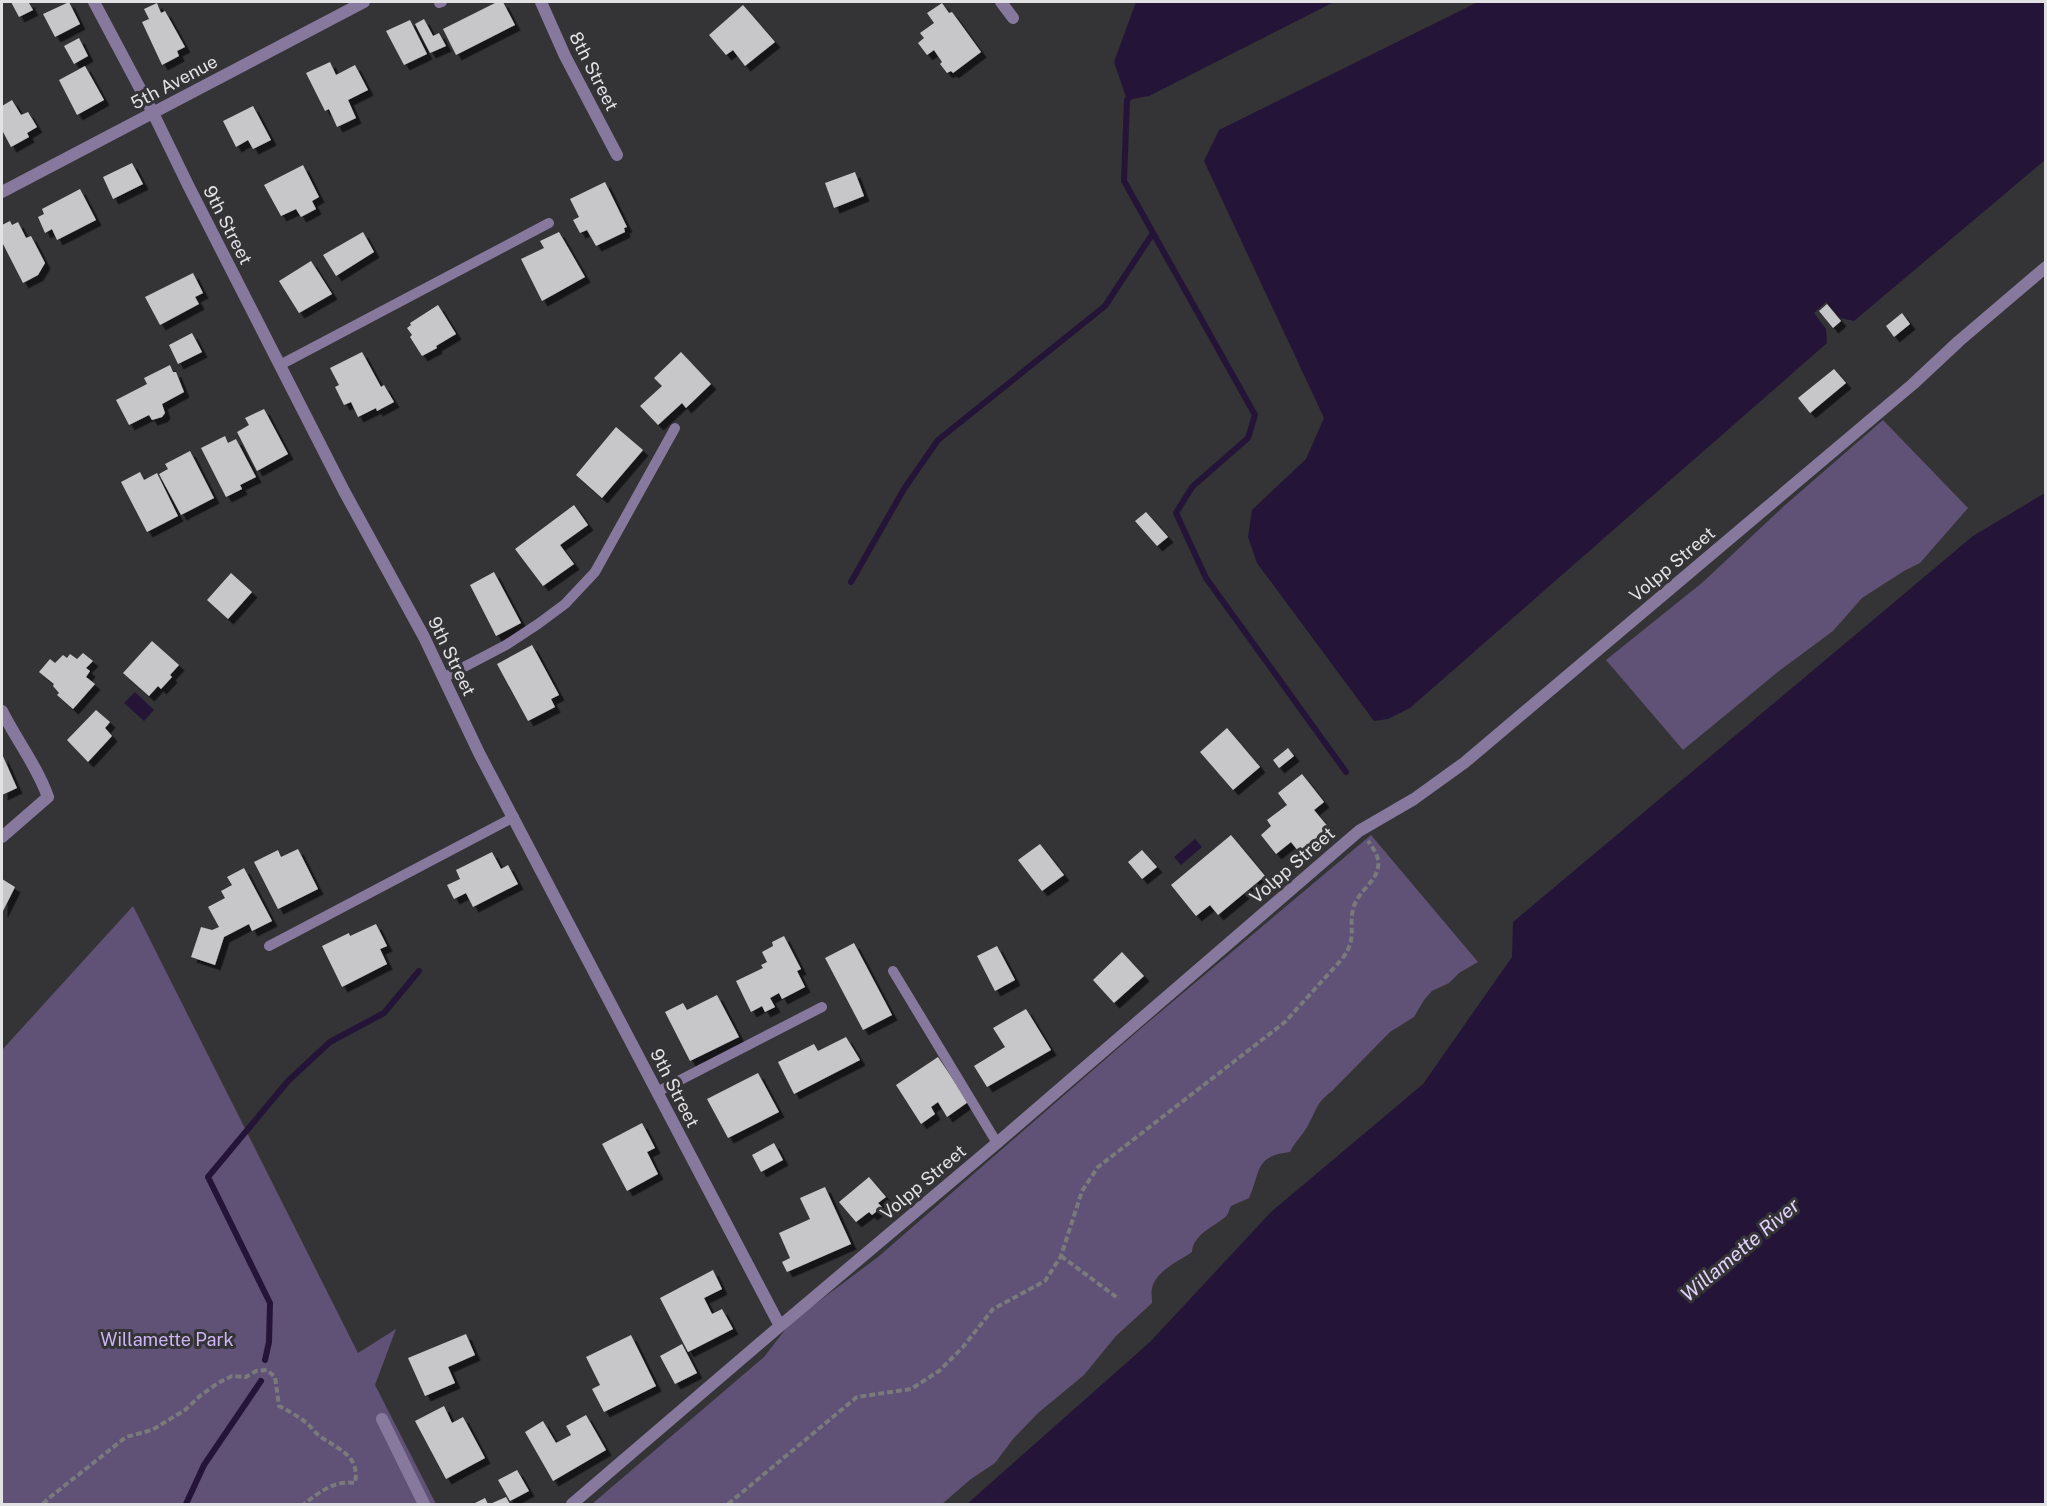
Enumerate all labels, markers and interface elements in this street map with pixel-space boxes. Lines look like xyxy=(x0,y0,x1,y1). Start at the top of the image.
street label: 8th Street xyxy=(565,28,623,114)
street label: 5th Avenue xyxy=(127,50,221,114)
street label: 9th Street xyxy=(199,182,257,268)
street label: Volpp Street xyxy=(1625,522,1719,606)
street label: 9th Street xyxy=(424,613,480,699)
street label: Volpp Street xyxy=(1245,823,1339,907)
street label: 9th Street xyxy=(646,1045,704,1131)
street label: Volpp Street xyxy=(876,1140,970,1224)
water label: Willamette River xyxy=(1676,1193,1805,1307)
park label: Willamette Park xyxy=(100,1329,234,1350)

